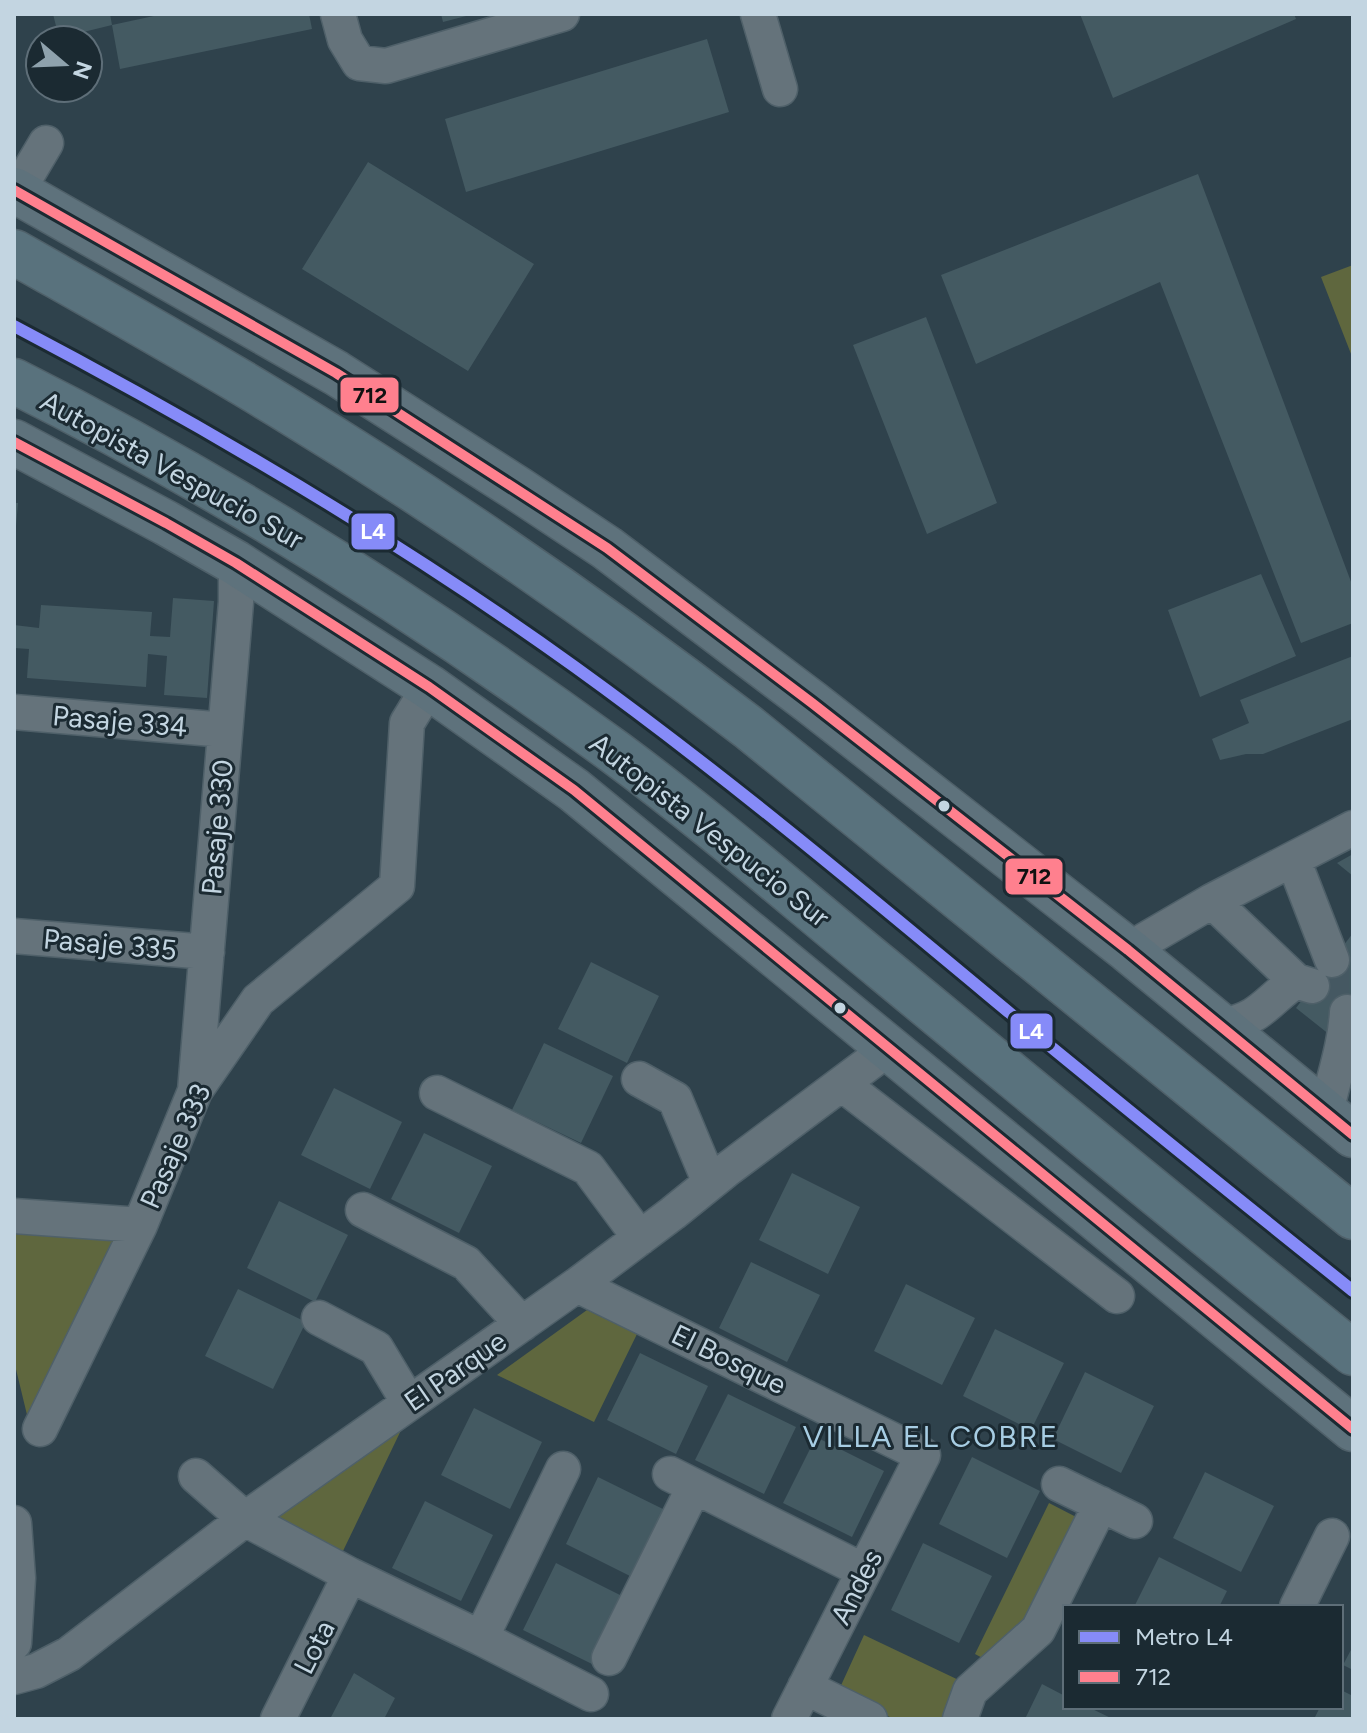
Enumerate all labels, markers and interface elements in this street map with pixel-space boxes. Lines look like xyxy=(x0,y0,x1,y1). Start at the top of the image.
north arrow xyxy=(24,24,104,104)
text: N xyxy=(67,58,98,83)
line badge: 712 xyxy=(339,376,400,414)
text: 712 xyxy=(353,382,387,409)
street label: Autopista Vespucio Sur xyxy=(35,384,310,557)
line badge: L4 xyxy=(350,512,396,551)
text: L4 xyxy=(360,518,386,545)
street label: Pasaje 334 xyxy=(51,698,189,744)
street label: Autopista Vespucio Sur xyxy=(583,726,837,935)
street label: Pasaje 330 xyxy=(194,758,240,896)
unlabelled marker xyxy=(936,798,952,814)
line badge: 712 xyxy=(1004,857,1064,896)
text: 712 xyxy=(1017,863,1051,890)
street label: Pasaje 335 xyxy=(42,921,178,967)
unlabelled marker xyxy=(832,1000,848,1016)
line badge: L4 xyxy=(1009,1012,1054,1050)
text: L4 xyxy=(1018,1018,1044,1045)
street label: Pasaje 333 xyxy=(132,1078,218,1214)
street label: El Bosque xyxy=(666,1317,792,1401)
street label: El Parque xyxy=(398,1324,512,1418)
district label: VILLA EL COBRE xyxy=(803,1418,1059,1455)
street label: Andes xyxy=(823,1544,889,1630)
legend xyxy=(1063,1605,1343,1709)
street label: Lota xyxy=(286,1615,342,1679)
text: Metro L4 xyxy=(1135,1622,1233,1651)
text: 712 xyxy=(1135,1662,1171,1691)

